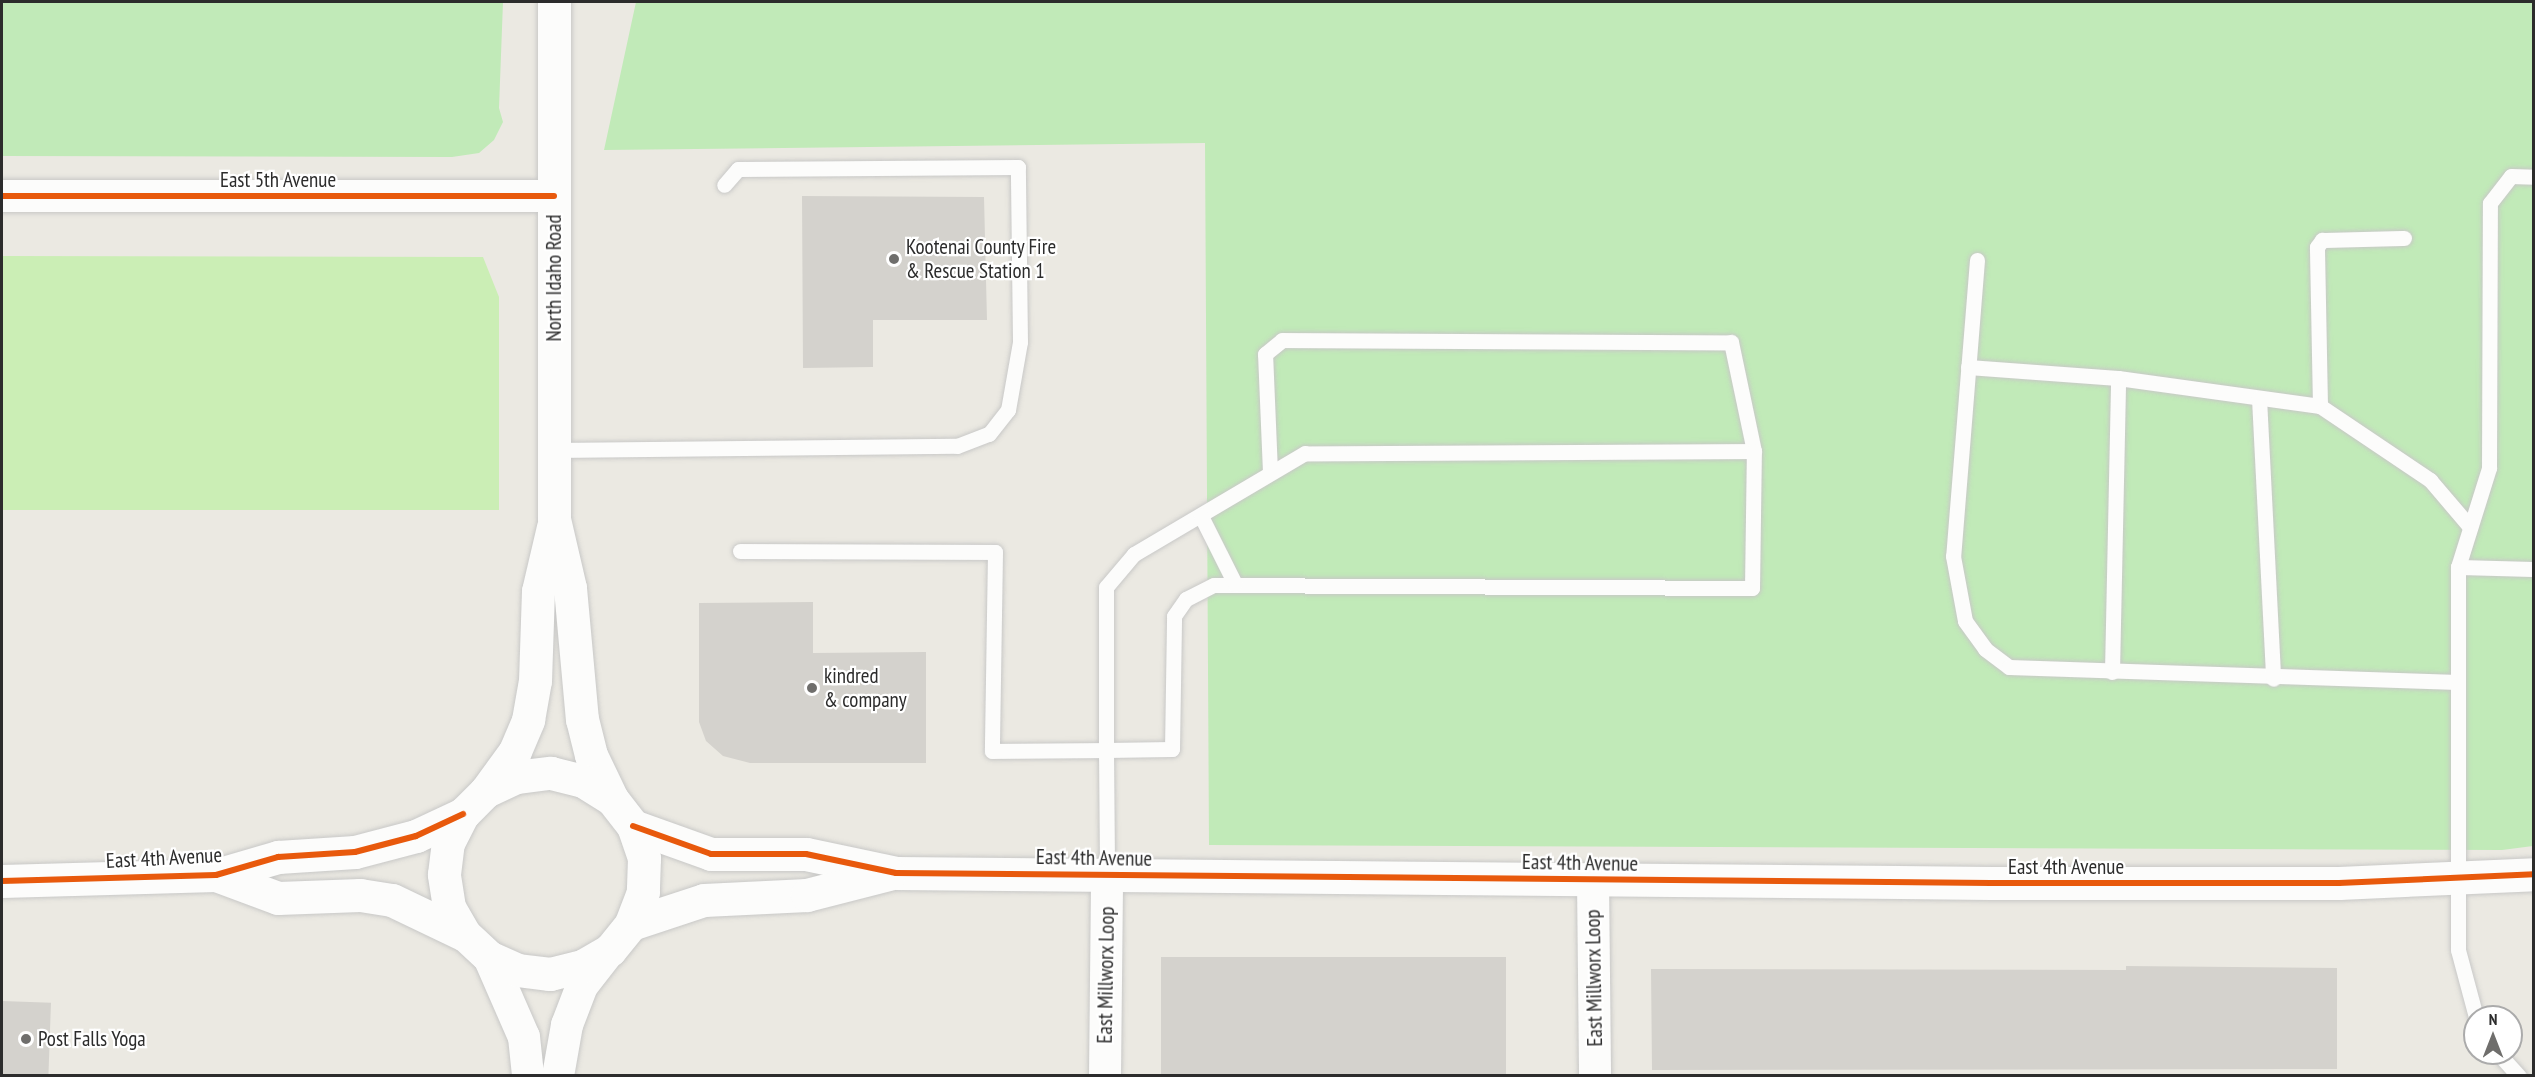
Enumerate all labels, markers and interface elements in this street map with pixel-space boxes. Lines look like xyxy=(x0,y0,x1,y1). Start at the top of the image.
street label: East 5th Avenue xyxy=(220,167,336,193)
street label: North Idaho Road xyxy=(541,214,567,342)
place label: Kootenai County Fire & Rescue Station 1 xyxy=(906,234,1057,284)
marker: Kootenai County Fire & Rescue Station 1 xyxy=(887,252,901,266)
place label: kindred & company xyxy=(824,663,907,713)
marker: kindred & company xyxy=(805,681,819,695)
street label: East 4th Avenue xyxy=(105,842,223,874)
street label: East 4th Avenue xyxy=(1035,844,1153,872)
street label: East 4th Avenue xyxy=(1521,849,1639,877)
street label: East 4th Avenue xyxy=(2008,854,2124,880)
street label: East Millworx Loop xyxy=(1092,906,1120,1044)
street label: East Millworx Loop xyxy=(1580,909,1608,1047)
north arrow xyxy=(2463,1005,2523,1065)
text: N xyxy=(2489,1009,2497,1029)
place label: Post Falls Yoga xyxy=(38,1026,146,1052)
marker: Post Falls Yoga xyxy=(19,1032,33,1046)

